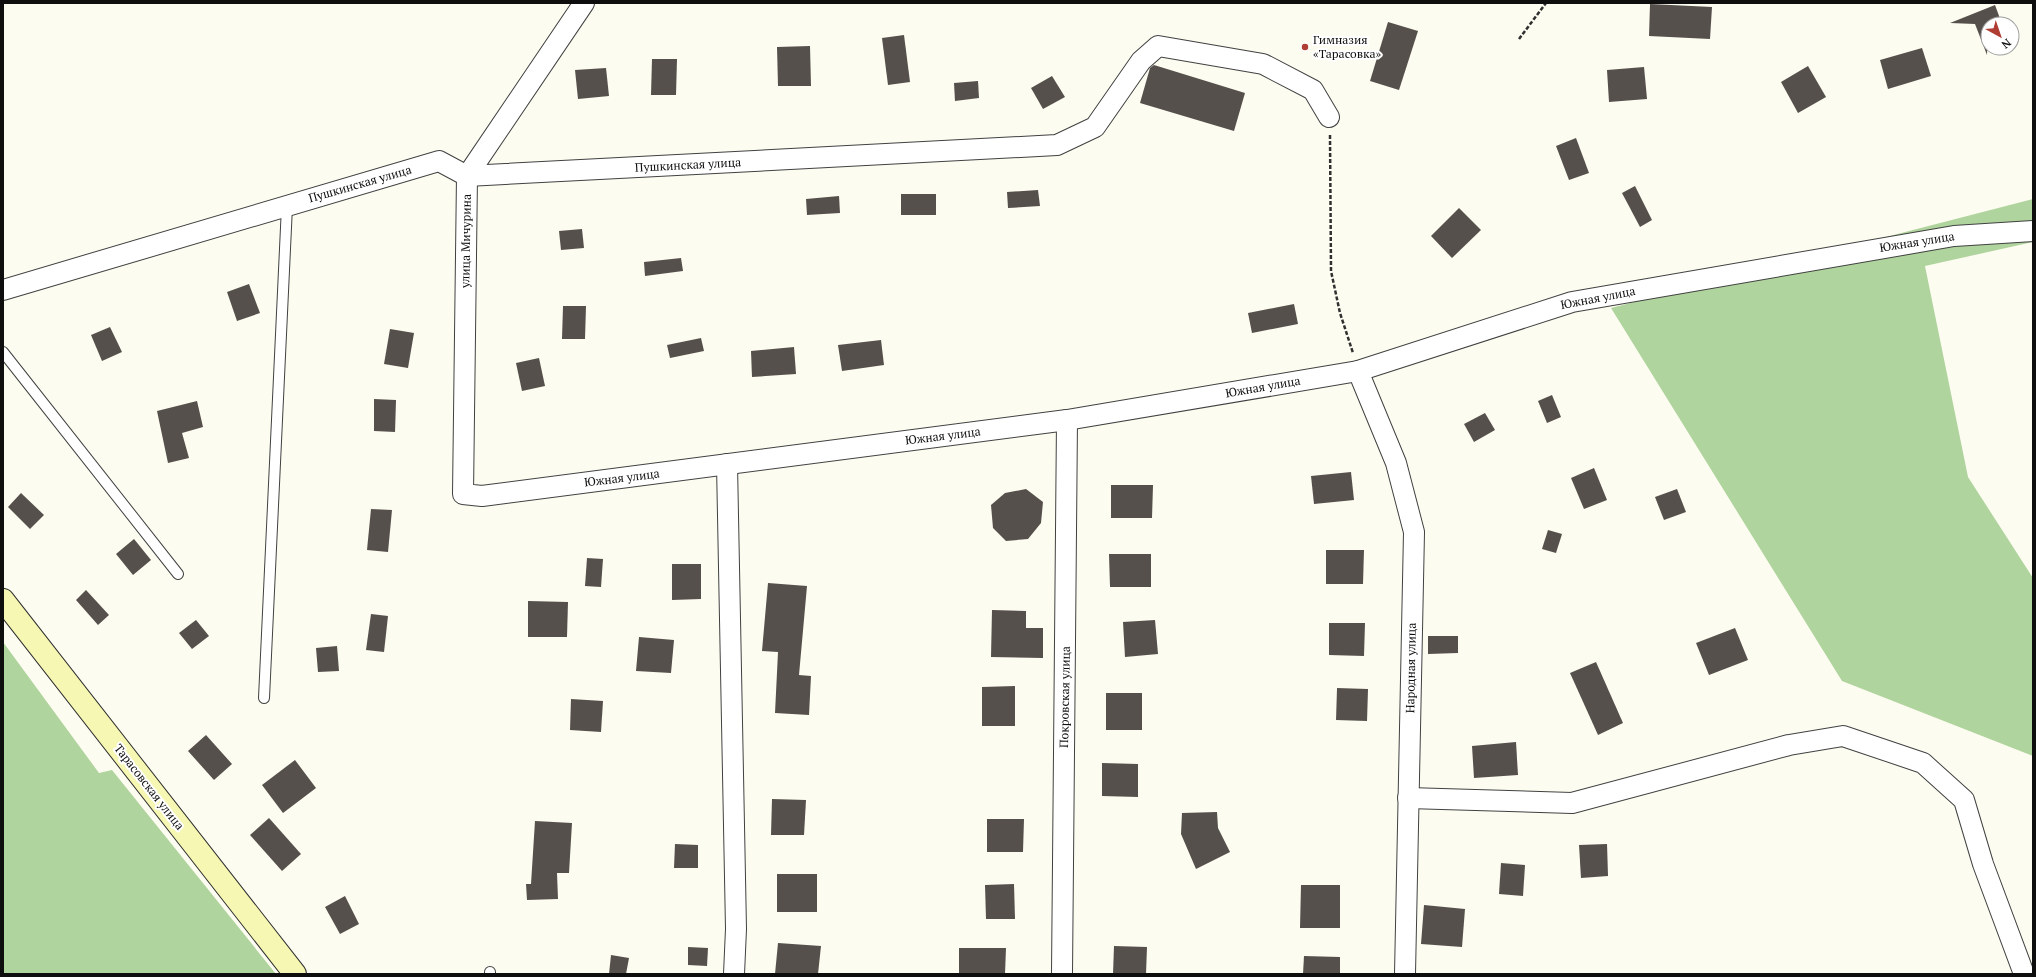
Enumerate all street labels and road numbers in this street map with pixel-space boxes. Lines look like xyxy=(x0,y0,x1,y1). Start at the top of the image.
street label: Пушкинская улица xyxy=(634,154,741,175)
street label: Пушкинская улица xyxy=(307,162,413,205)
street label: улица Мичурина xyxy=(457,194,474,289)
street label: Южная улица xyxy=(1878,228,1956,255)
street label: Южная улица xyxy=(1559,283,1637,312)
street label: Южная улица xyxy=(1224,373,1302,400)
street label: Южная улица xyxy=(904,423,981,448)
street label: Южная улица xyxy=(583,465,660,490)
street label: Народная улица xyxy=(1402,623,1419,713)
street label: Покровская улица xyxy=(1056,646,1073,748)
street label: Тарасовская улица xyxy=(111,741,188,833)

